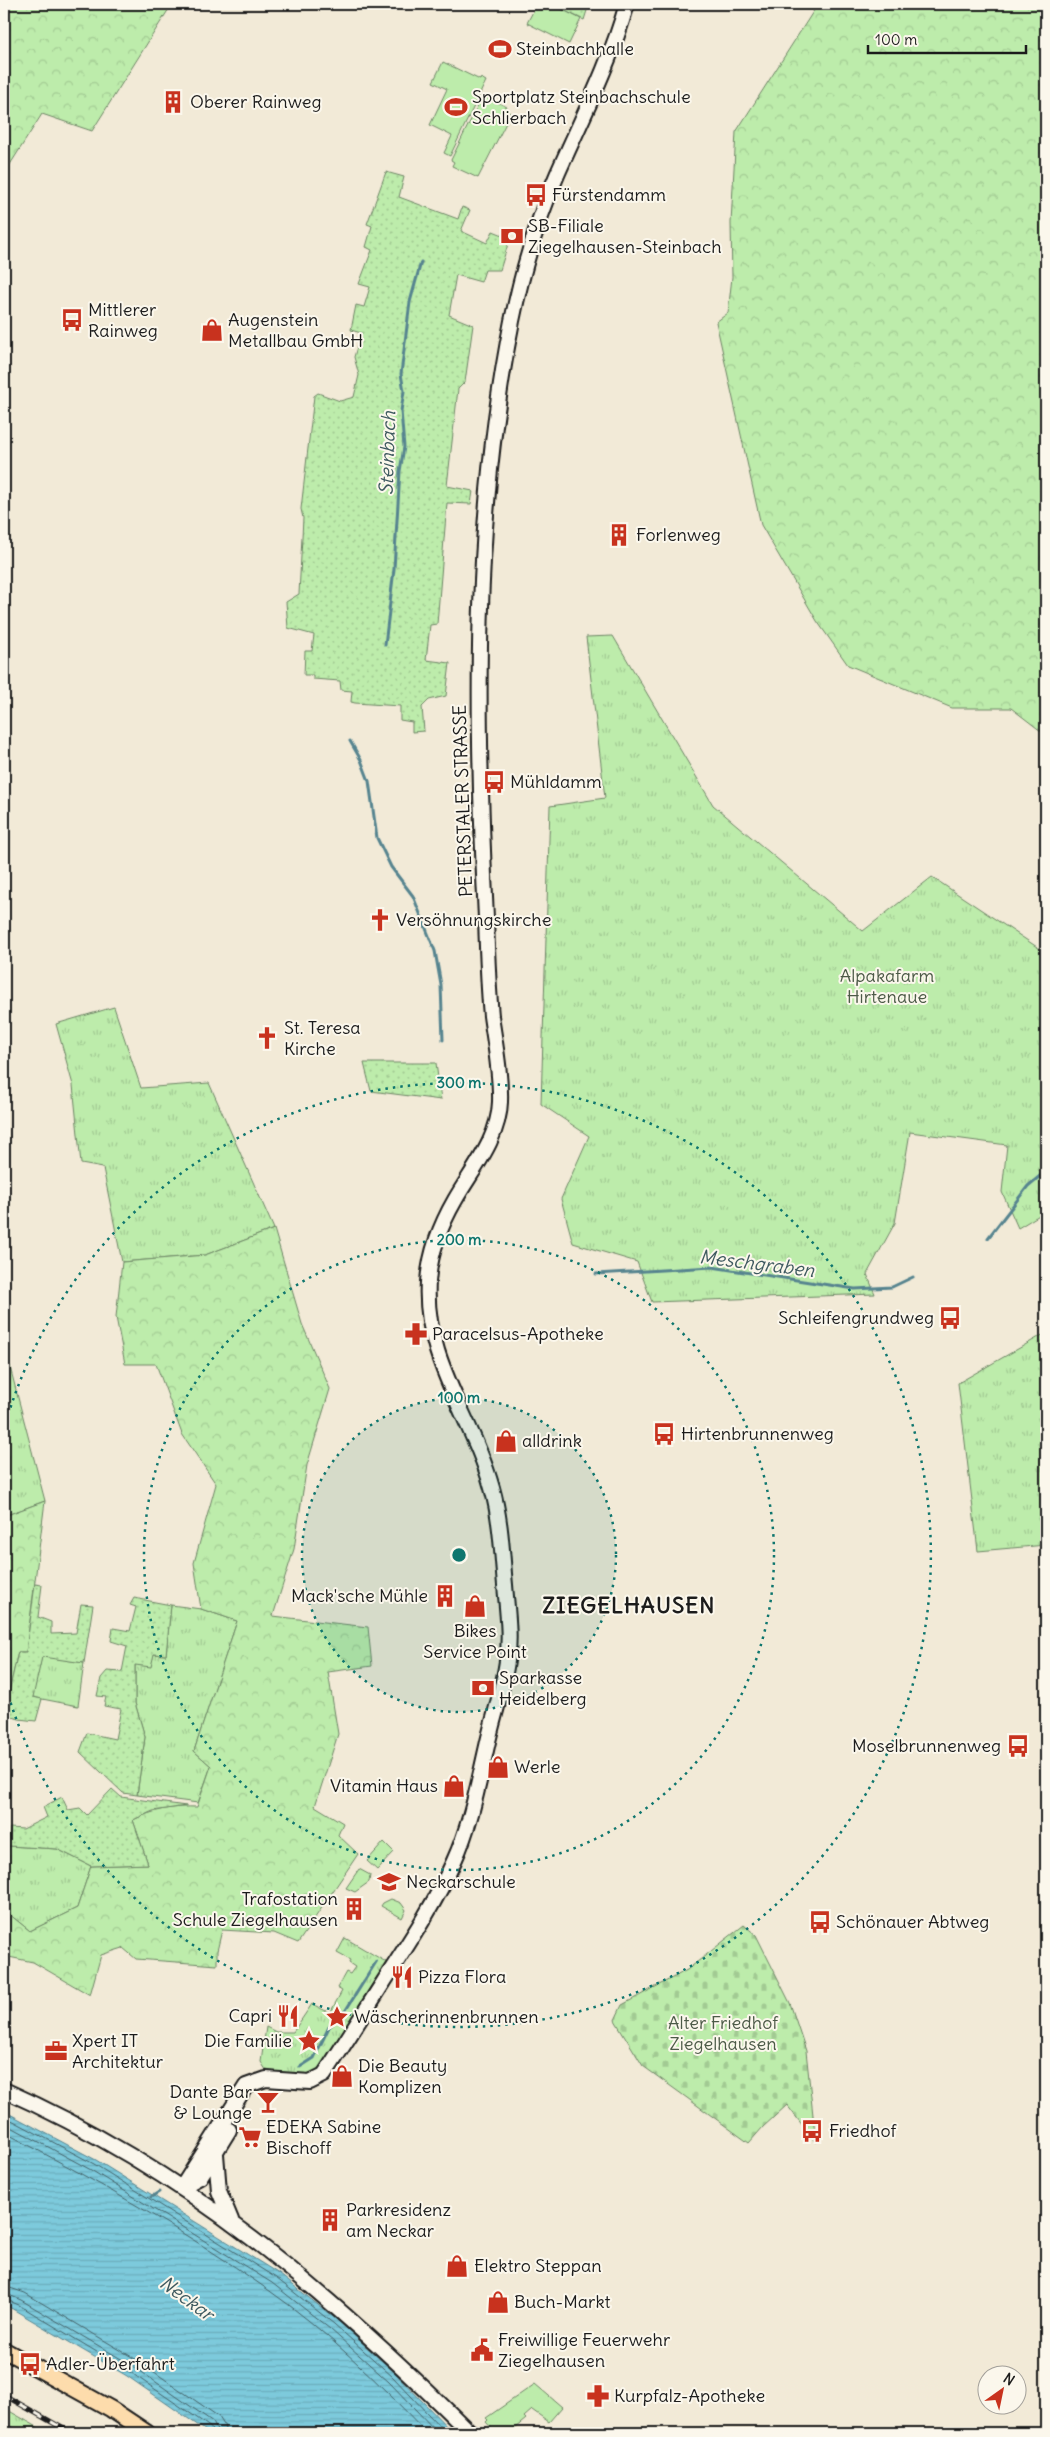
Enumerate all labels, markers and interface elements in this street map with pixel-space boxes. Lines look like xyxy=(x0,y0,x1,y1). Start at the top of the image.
scale bar xyxy=(868,22,1025,54)
text: 100 m xyxy=(875,30,917,49)
sports icon: Steinbachhalle xyxy=(487,36,513,62)
place label: Steinbachhalle xyxy=(516,37,634,60)
place label: Sportplatz Steinbachschule Schlierbach xyxy=(472,85,691,129)
building icon: Oberer Rainweg xyxy=(160,89,186,115)
place label: Oberer Rainweg xyxy=(190,90,322,113)
sports icon: Sportplatz Steinbachschule Schlierbach xyxy=(443,94,469,120)
bus stop icon: Fürstendamm xyxy=(523,182,549,208)
place label: Fürstendamm xyxy=(552,183,666,206)
place label: SB-Filiale Ziegelhausen-Steinbach xyxy=(528,214,722,258)
bank icon: SB-Filiale Ziegelhausen-Steinbach xyxy=(499,223,525,249)
place label: Mittlerer Rainweg xyxy=(88,298,158,342)
bus stop icon: Mittlerer Rainweg xyxy=(59,307,85,333)
place label: Augenstein Metallbau GmbH xyxy=(228,308,363,352)
shop icon: Augenstein Metallbau GmbH xyxy=(199,317,225,343)
water label: Steinbach xyxy=(374,410,400,495)
building icon: Forlenweg xyxy=(606,522,632,548)
place label: Forlenweg xyxy=(636,523,721,546)
street label: PETERSTALER STRASSE xyxy=(448,705,477,897)
bus stop icon: Mühldamm xyxy=(481,769,507,795)
place label: Mühldamm xyxy=(510,770,602,793)
church icon: Versöhnungskirche xyxy=(367,907,393,933)
place label: Versöhnungskirche xyxy=(396,908,551,931)
park label: Alpakafarm Hirtenaue xyxy=(840,964,934,1008)
place label: St. Teresa Kirche xyxy=(284,1016,361,1060)
church icon: St. Teresa Kirche xyxy=(254,1025,280,1051)
text: 300 m xyxy=(437,1073,482,1092)
text: 200 m xyxy=(437,1230,481,1249)
water label: Meschgraben xyxy=(698,1244,817,1282)
bus stop icon: Schleifengrundweg xyxy=(937,1305,963,1331)
place label: Schleifengrundweg xyxy=(778,1306,934,1329)
pharmacy icon: Paracelsus-Apotheke xyxy=(403,1321,429,1347)
place label: Paracelsus-Apotheke xyxy=(432,1322,604,1345)
text: 100 m xyxy=(438,1388,480,1407)
bus stop icon: Hirtenbrunnenweg xyxy=(651,1421,677,1447)
place label: Hirtenbrunnenweg xyxy=(681,1422,834,1445)
shop icon: alldrink xyxy=(493,1428,519,1454)
place label: alldrink xyxy=(522,1429,582,1452)
centre of rings xyxy=(450,1546,468,1564)
building icon: Mack'sche Mühle xyxy=(432,1583,458,1609)
place label: Mack'sche Mühle xyxy=(291,1584,428,1607)
district label: ZIEGELHAUSEN xyxy=(543,1591,715,1619)
shop icon: Bikes Service Point xyxy=(462,1593,488,1619)
place label: Bikes Service Point xyxy=(423,1619,527,1663)
place label: Sparkasse Heidelberg xyxy=(499,1666,587,1710)
bank icon: Sparkasse Heidelberg xyxy=(470,1675,496,1701)
bus stop icon: Moselbrunnenweg xyxy=(1005,1733,1031,1759)
place label: Moselbrunnenweg xyxy=(852,1734,1001,1757)
shop icon: Werle xyxy=(485,1754,511,1780)
place label: Werle xyxy=(514,1755,560,1778)
shop icon: Vitamin Haus xyxy=(441,1773,467,1799)
place label: Vitamin Haus xyxy=(330,1774,438,1797)
school or university icon: Neckarschule xyxy=(376,1869,402,1895)
place label: Neckarschule xyxy=(406,1870,516,1893)
place label: Trafostation Schule Ziegelhausen xyxy=(173,1887,338,1931)
building icon: Trafostation Schule Ziegelhausen xyxy=(341,1896,367,1922)
bus stop icon: Schönauer Abtweg xyxy=(807,1909,833,1935)
place label: Schönauer Abtweg xyxy=(836,1910,989,1933)
restaurant icon: Pizza Flora xyxy=(389,1964,415,1990)
place label: Pizza Flora xyxy=(418,1965,506,1988)
restaurant icon: Capri xyxy=(275,2003,301,2029)
place label: Capri xyxy=(228,2004,272,2027)
place icon: Wäscherinnenbrunnen xyxy=(324,2004,350,2030)
place label: Wäscherinnenbrunnen xyxy=(354,2005,539,2028)
park label: Alter Friedhof Ziegelhausen xyxy=(668,2011,779,2055)
place icon: Die Familie xyxy=(296,2028,322,2054)
place label: Xpert IT Architektur xyxy=(72,2029,164,2073)
place label: Die Familie xyxy=(204,2029,292,2052)
office icon: Xpert IT Architektur xyxy=(43,2038,69,2064)
place label: Die Beauty Komplizen xyxy=(358,2054,447,2098)
shop icon: Die Beauty Komplizen xyxy=(329,2063,355,2089)
place label: Dante Bar & Lounge xyxy=(169,2080,253,2124)
bar icon: Dante Bar & Lounge xyxy=(255,2089,281,2115)
place label: EDEKA Sabine Bischoff xyxy=(266,2115,381,2159)
bus stop icon: Friedhof xyxy=(799,2118,825,2144)
place label: Friedhof xyxy=(829,2119,897,2142)
supermarket icon: EDEKA Sabine Bischoff xyxy=(237,2124,263,2150)
place label: Parkresidenz am Neckar xyxy=(346,2198,452,2242)
building icon: Parkresidenz am Neckar xyxy=(317,2207,343,2233)
shop icon: Elektro Steppan xyxy=(444,2253,470,2279)
place label: Elektro Steppan xyxy=(474,2254,602,2277)
water label: Neckar xyxy=(155,2270,221,2327)
shop icon: Buch-Markt xyxy=(485,2289,511,2315)
place label: Buch-Markt xyxy=(514,2290,611,2313)
place label: Freiwillige Feuerwehr Ziegelhausen xyxy=(498,2328,671,2372)
public building icon: Freiwillige Feuerwehr Ziegelhausen xyxy=(469,2337,495,2363)
bus stop icon: Adler-Überfahrt xyxy=(17,2351,43,2377)
place label: Adler-Überfahrt xyxy=(46,2352,175,2375)
north arrow xyxy=(978,2364,1028,2414)
text: N xyxy=(1000,2369,1018,2389)
pharmacy icon: Kurpfalz-Apotheke xyxy=(585,2383,611,2409)
place label: Kurpfalz-Apotheke xyxy=(614,2384,765,2407)

